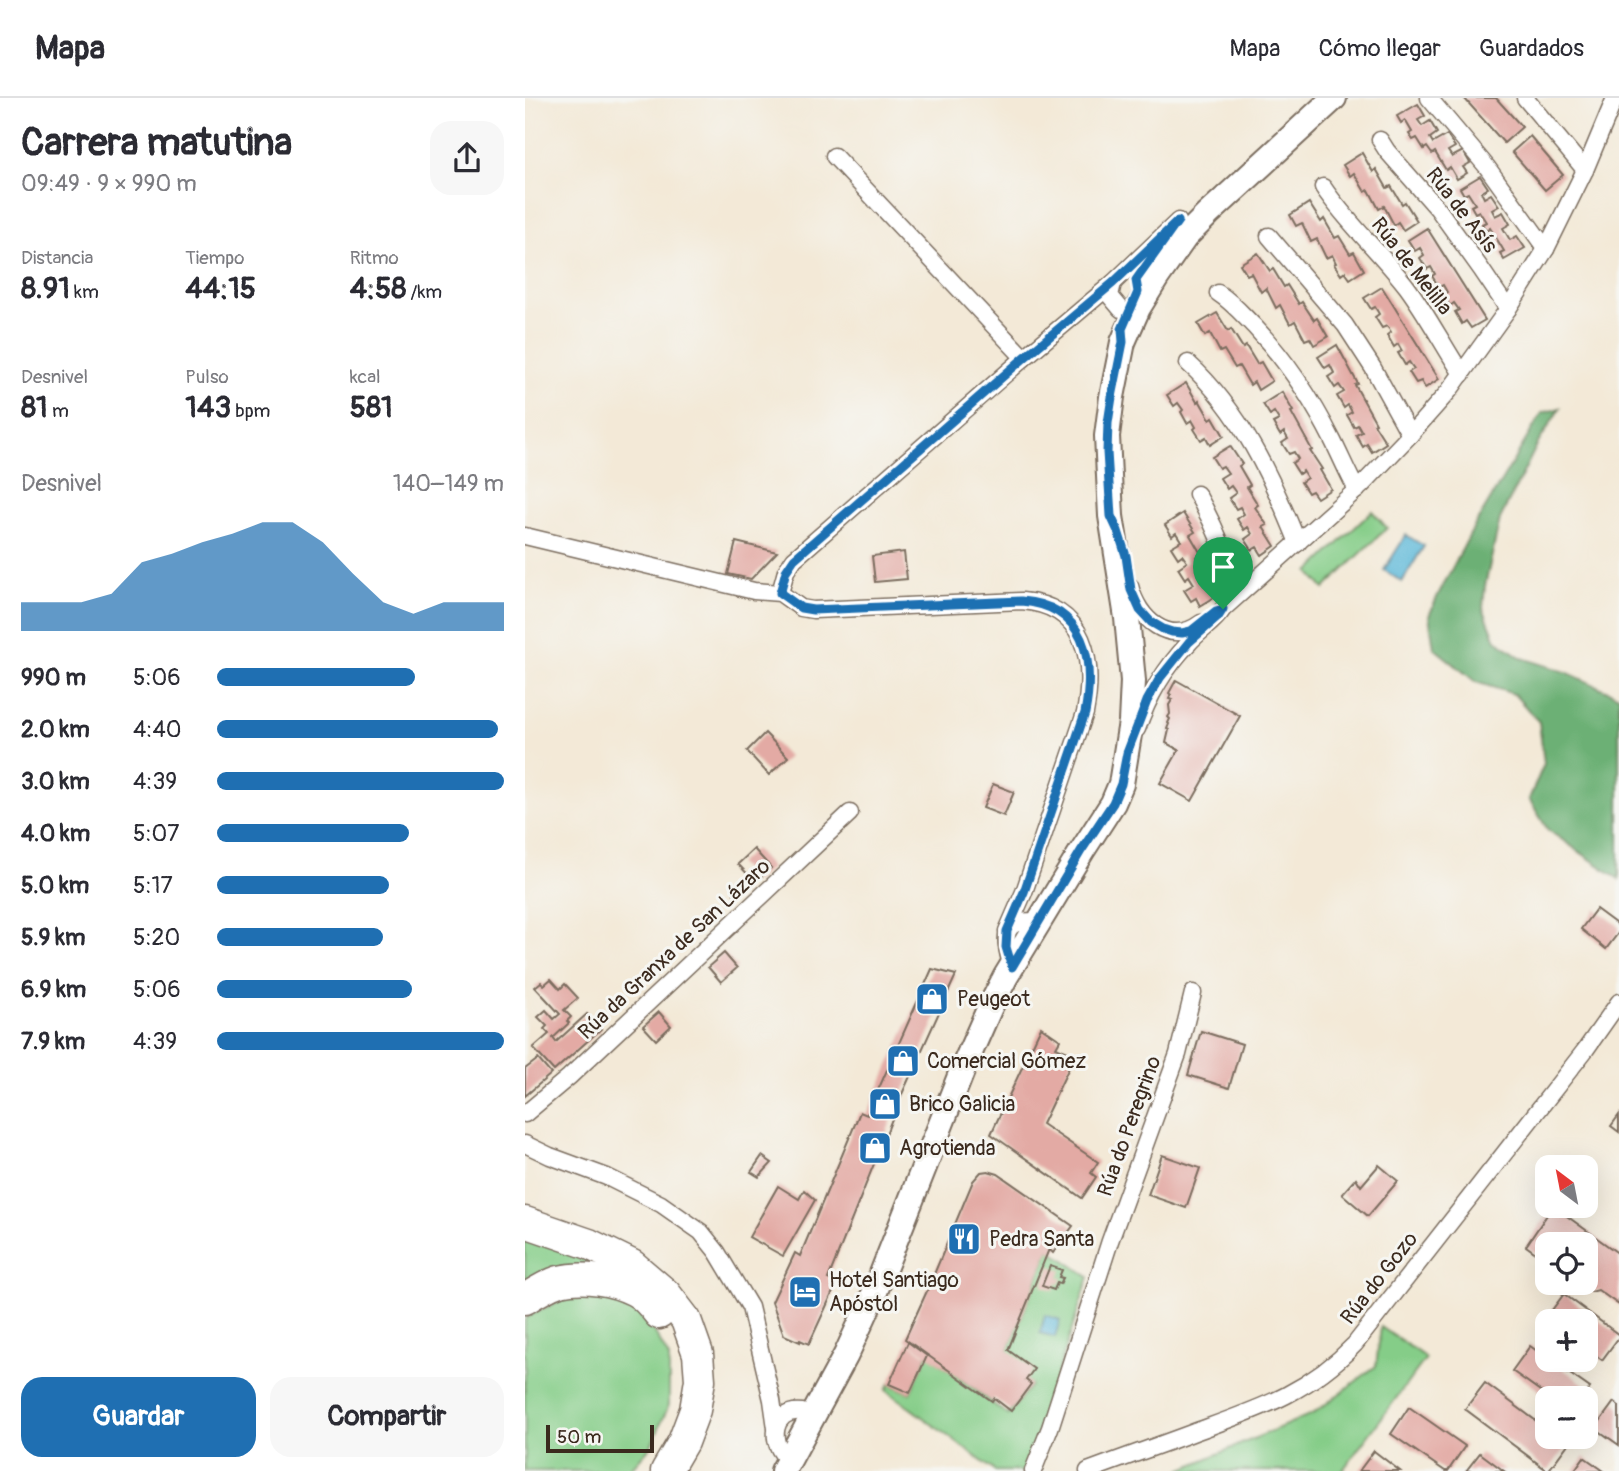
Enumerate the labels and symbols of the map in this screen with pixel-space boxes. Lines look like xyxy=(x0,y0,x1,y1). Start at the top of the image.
street label: Rúa de Asís xyxy=(1420,162,1504,259)
street label: Rúa de Melilla xyxy=(1365,212,1458,321)
pin xyxy=(1193,537,1253,609)
street label: Rúa da Granxa de San Lázaro xyxy=(573,853,776,1046)
shop icon: Peugeot xyxy=(913,980,951,1018)
place label: Peugeot xyxy=(957,986,1031,1013)
shop icon: Comercial Gómez xyxy=(884,1042,922,1080)
place label: Comercial Gómez xyxy=(927,1048,1086,1075)
street label: Rúa do Peregrino xyxy=(1092,1052,1167,1200)
shop icon: Brico Galicia xyxy=(866,1085,904,1123)
place label: Brico Galicia xyxy=(909,1091,1015,1118)
shop icon: Agrotienda xyxy=(856,1129,894,1167)
place label: Agrotienda xyxy=(899,1135,996,1162)
north arrow xyxy=(1535,1155,1598,1218)
restaurant icon: Pedra Santa xyxy=(945,1220,983,1258)
place label: Pedra Santa xyxy=(989,1226,1094,1253)
street label: Rúa do Gozo xyxy=(1335,1226,1424,1330)
place label: Hotel Santiago Apóstol xyxy=(829,1267,959,1318)
hotel icon: Hotel Santiago Apóstol xyxy=(786,1273,824,1311)
scale bar xyxy=(546,1422,655,1454)

